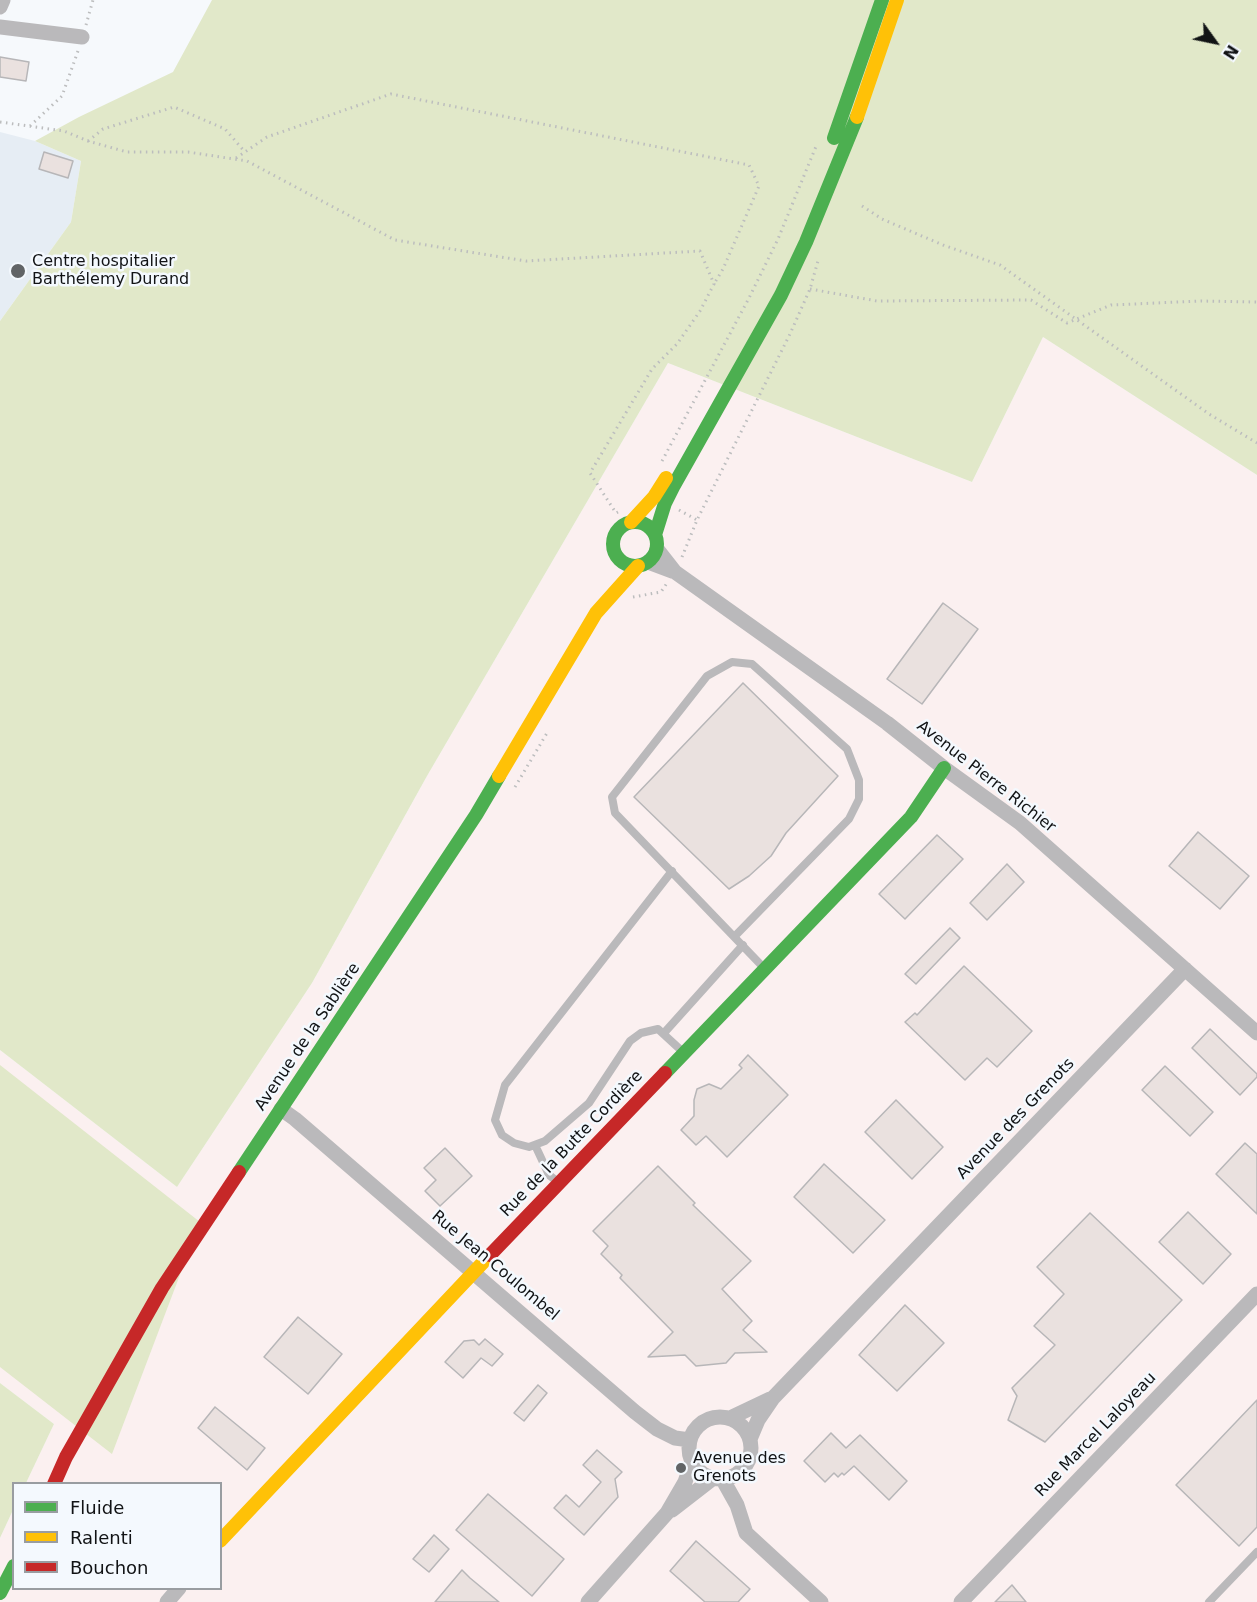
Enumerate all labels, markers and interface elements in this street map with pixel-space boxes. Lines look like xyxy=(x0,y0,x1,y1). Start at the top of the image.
north arrow xyxy=(1185,12,1245,72)
text: N xyxy=(1219,41,1242,63)
place label: Centre hospitalier Barthélemy Durand xyxy=(32,252,189,290)
marker: Centre hospitalier Barthélemy Durand xyxy=(9,262,27,280)
street label: Avenue Pierre Richier xyxy=(913,717,1059,837)
street label: Avenue de la Sablière xyxy=(251,960,365,1114)
street label: Avenue des Grenots xyxy=(953,1054,1079,1184)
street label: Rue de la Butte Cordière xyxy=(497,1067,647,1221)
street label: Rue Jean Coulombel xyxy=(427,1207,563,1325)
street label: Rue Marcel Laloyeau xyxy=(1032,1369,1160,1501)
place label: Avenue des Grenots xyxy=(693,1449,786,1487)
marker: Avenue des Grenots xyxy=(674,1461,688,1475)
legend xyxy=(12,1482,222,1590)
text: Fluide xyxy=(70,1497,124,1518)
text: Ralenti xyxy=(70,1527,133,1548)
text: Bouchon xyxy=(70,1557,149,1578)

